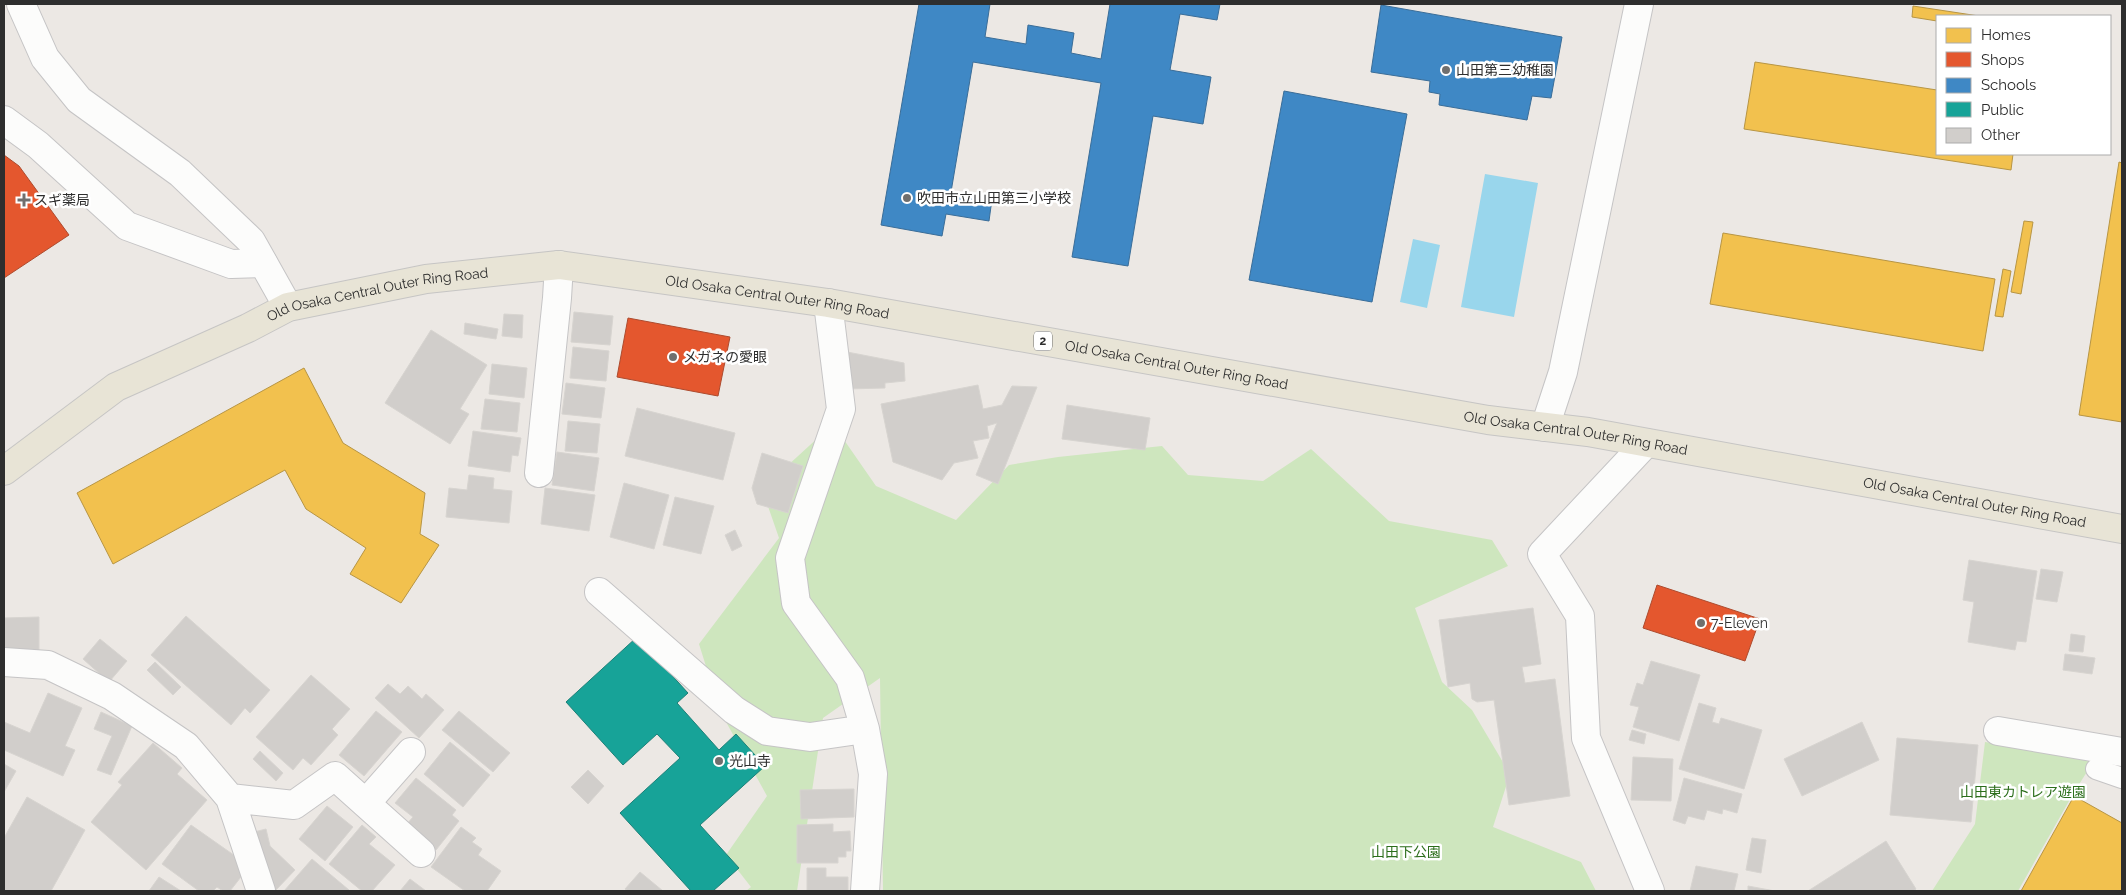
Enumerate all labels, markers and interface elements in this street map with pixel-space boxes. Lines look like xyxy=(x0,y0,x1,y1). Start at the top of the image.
legend xyxy=(1936,15,2111,155)
text: Homes xyxy=(1981,26,2031,44)
text: Shops xyxy=(1981,51,2024,69)
place label: 山田第三幼稚園 xyxy=(1456,62,1554,78)
marker: 山田第三幼稚園 xyxy=(1440,64,1452,76)
text: Schools xyxy=(1981,76,2036,94)
text: Public xyxy=(1981,101,2024,119)
text: Other xyxy=(1981,126,2021,144)
place label: 吹田市立山田第三小学校 xyxy=(917,190,1071,206)
place label: スギ薬局 xyxy=(34,192,90,208)
marker: 吹田市立山田第三小学校 xyxy=(901,192,913,204)
marker: スギ薬局 xyxy=(18,194,30,206)
street label: Old Osaka Central Outer Ring Road xyxy=(264,264,489,325)
street label: Old Osaka Central Outer Ring Road xyxy=(664,272,891,322)
road number: 2 xyxy=(1034,332,1052,351)
street label: Old Osaka Central Outer Ring Road xyxy=(1064,337,1289,392)
place label: メガネの愛眼 xyxy=(683,349,767,365)
marker: メガネの愛眼 xyxy=(667,351,679,363)
street label: Old Osaka Central Outer Ring Road xyxy=(1463,408,1689,458)
street label: Old Osaka Central Outer Ring Road xyxy=(1862,474,2087,530)
place label: 7-Eleven xyxy=(1711,615,1768,631)
marker: 7-Eleven xyxy=(1695,617,1707,629)
place label: 光山寺 xyxy=(729,753,771,769)
marker: 光山寺 xyxy=(713,755,725,767)
park label: 山田東カトレア遊園 xyxy=(1960,784,2086,800)
park label: 山田下公園 xyxy=(1371,844,1441,860)

